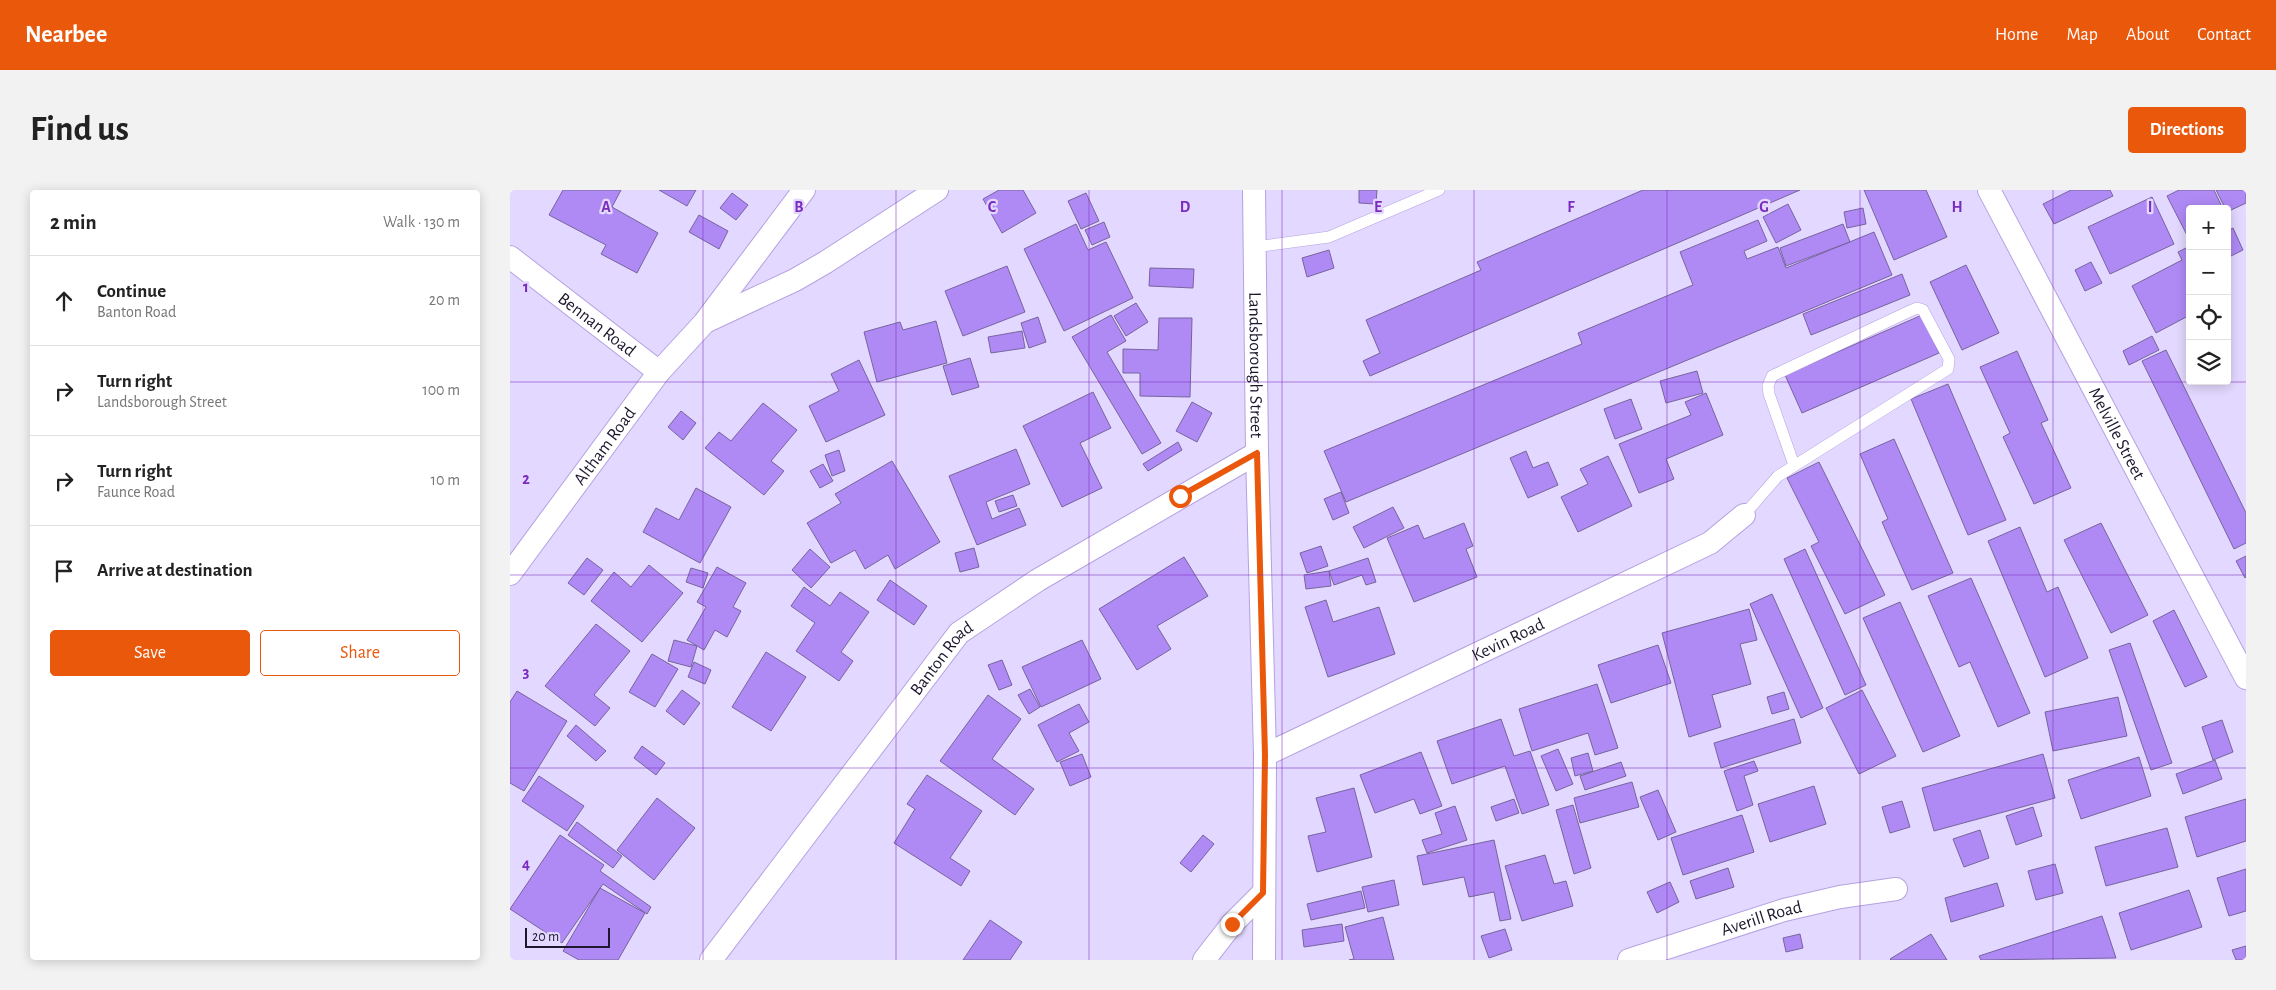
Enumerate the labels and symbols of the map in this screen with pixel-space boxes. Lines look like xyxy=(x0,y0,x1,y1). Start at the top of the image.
text: A xyxy=(601,199,611,215)
text: B xyxy=(794,199,804,215)
text: C xyxy=(988,199,997,215)
text: D xyxy=(1180,199,1191,215)
text: E xyxy=(1374,199,1382,215)
text: F xyxy=(1567,199,1575,215)
text: G xyxy=(1759,199,1769,215)
text: H xyxy=(1951,199,1963,215)
text: I xyxy=(2148,199,2152,215)
text: 1 xyxy=(523,279,529,295)
street label: Bennan Road xyxy=(554,290,639,360)
street label: Landsborough Street xyxy=(1245,292,1265,438)
street label: Melville Street xyxy=(2085,385,2148,483)
street label: Altham Road xyxy=(571,405,640,489)
text: 2 xyxy=(522,471,530,487)
route start xyxy=(1169,485,1192,508)
street label: Kevin Road xyxy=(1469,615,1547,665)
street label: Banton Road xyxy=(907,618,976,699)
text: 3 xyxy=(523,664,530,680)
text: 4 xyxy=(522,856,530,872)
street label: Averill Road xyxy=(1719,898,1804,940)
route end xyxy=(1221,913,1244,936)
scale bar xyxy=(525,925,610,948)

